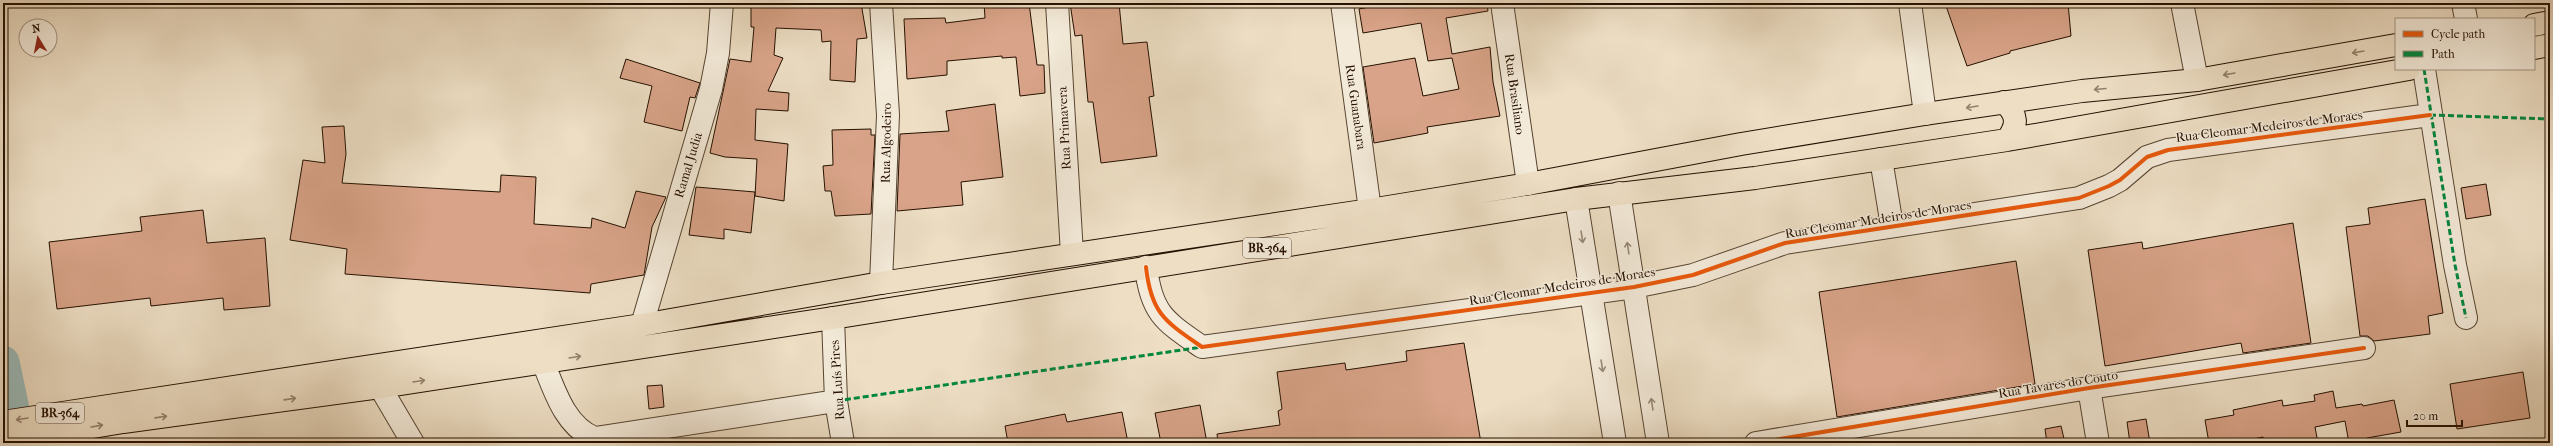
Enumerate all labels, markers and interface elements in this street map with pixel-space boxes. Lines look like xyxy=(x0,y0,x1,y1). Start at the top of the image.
north arrow xyxy=(18,18,58,58)
legend xyxy=(2395,18,2535,70)
text: N xyxy=(31,21,42,36)
text: Cycle path xyxy=(2431,27,2486,41)
text: Path xyxy=(2431,47,2455,61)
one-way arrow xyxy=(2351,48,2364,56)
street label: Rua Brasiliano xyxy=(1502,53,1528,136)
street label: Rua Guanabara xyxy=(1343,63,1370,152)
one-way arrow xyxy=(2223,70,2236,78)
street label: Rua Primavera xyxy=(1054,85,1074,170)
one-way arrow xyxy=(2094,85,2107,93)
street label: Rua Algodeiro xyxy=(878,102,894,183)
one-way arrow xyxy=(1966,103,1979,111)
street label: Rua Cleomar Medeiros de Moraes xyxy=(2175,107,2363,145)
street label: Ramal Judia xyxy=(671,129,705,200)
street label: Rua Cleomar Medeiros de Moraes xyxy=(1784,197,1972,241)
one-way arrow xyxy=(1578,230,1586,243)
road number: BR-364 xyxy=(1243,238,1291,258)
one-way arrow xyxy=(1624,242,1632,255)
street label: Rua Cleomar Medeiros de Moraes xyxy=(1468,264,1656,308)
street label: Rua Luís Pires xyxy=(827,339,847,421)
one-way arrow xyxy=(568,353,581,361)
one-way arrow xyxy=(1598,359,1606,372)
street label: Rua Tavares do Couto xyxy=(1997,367,2119,401)
one-way arrow xyxy=(412,377,425,385)
one-way arrow xyxy=(283,395,296,403)
one-way arrow xyxy=(1648,398,1656,411)
scale bar xyxy=(2407,402,2462,428)
road number: BR-364 xyxy=(36,403,84,423)
text: 20 m xyxy=(2413,409,2438,423)
one-way arrow xyxy=(154,413,167,421)
one-way arrow xyxy=(16,415,29,423)
one-way arrow xyxy=(90,422,103,430)

